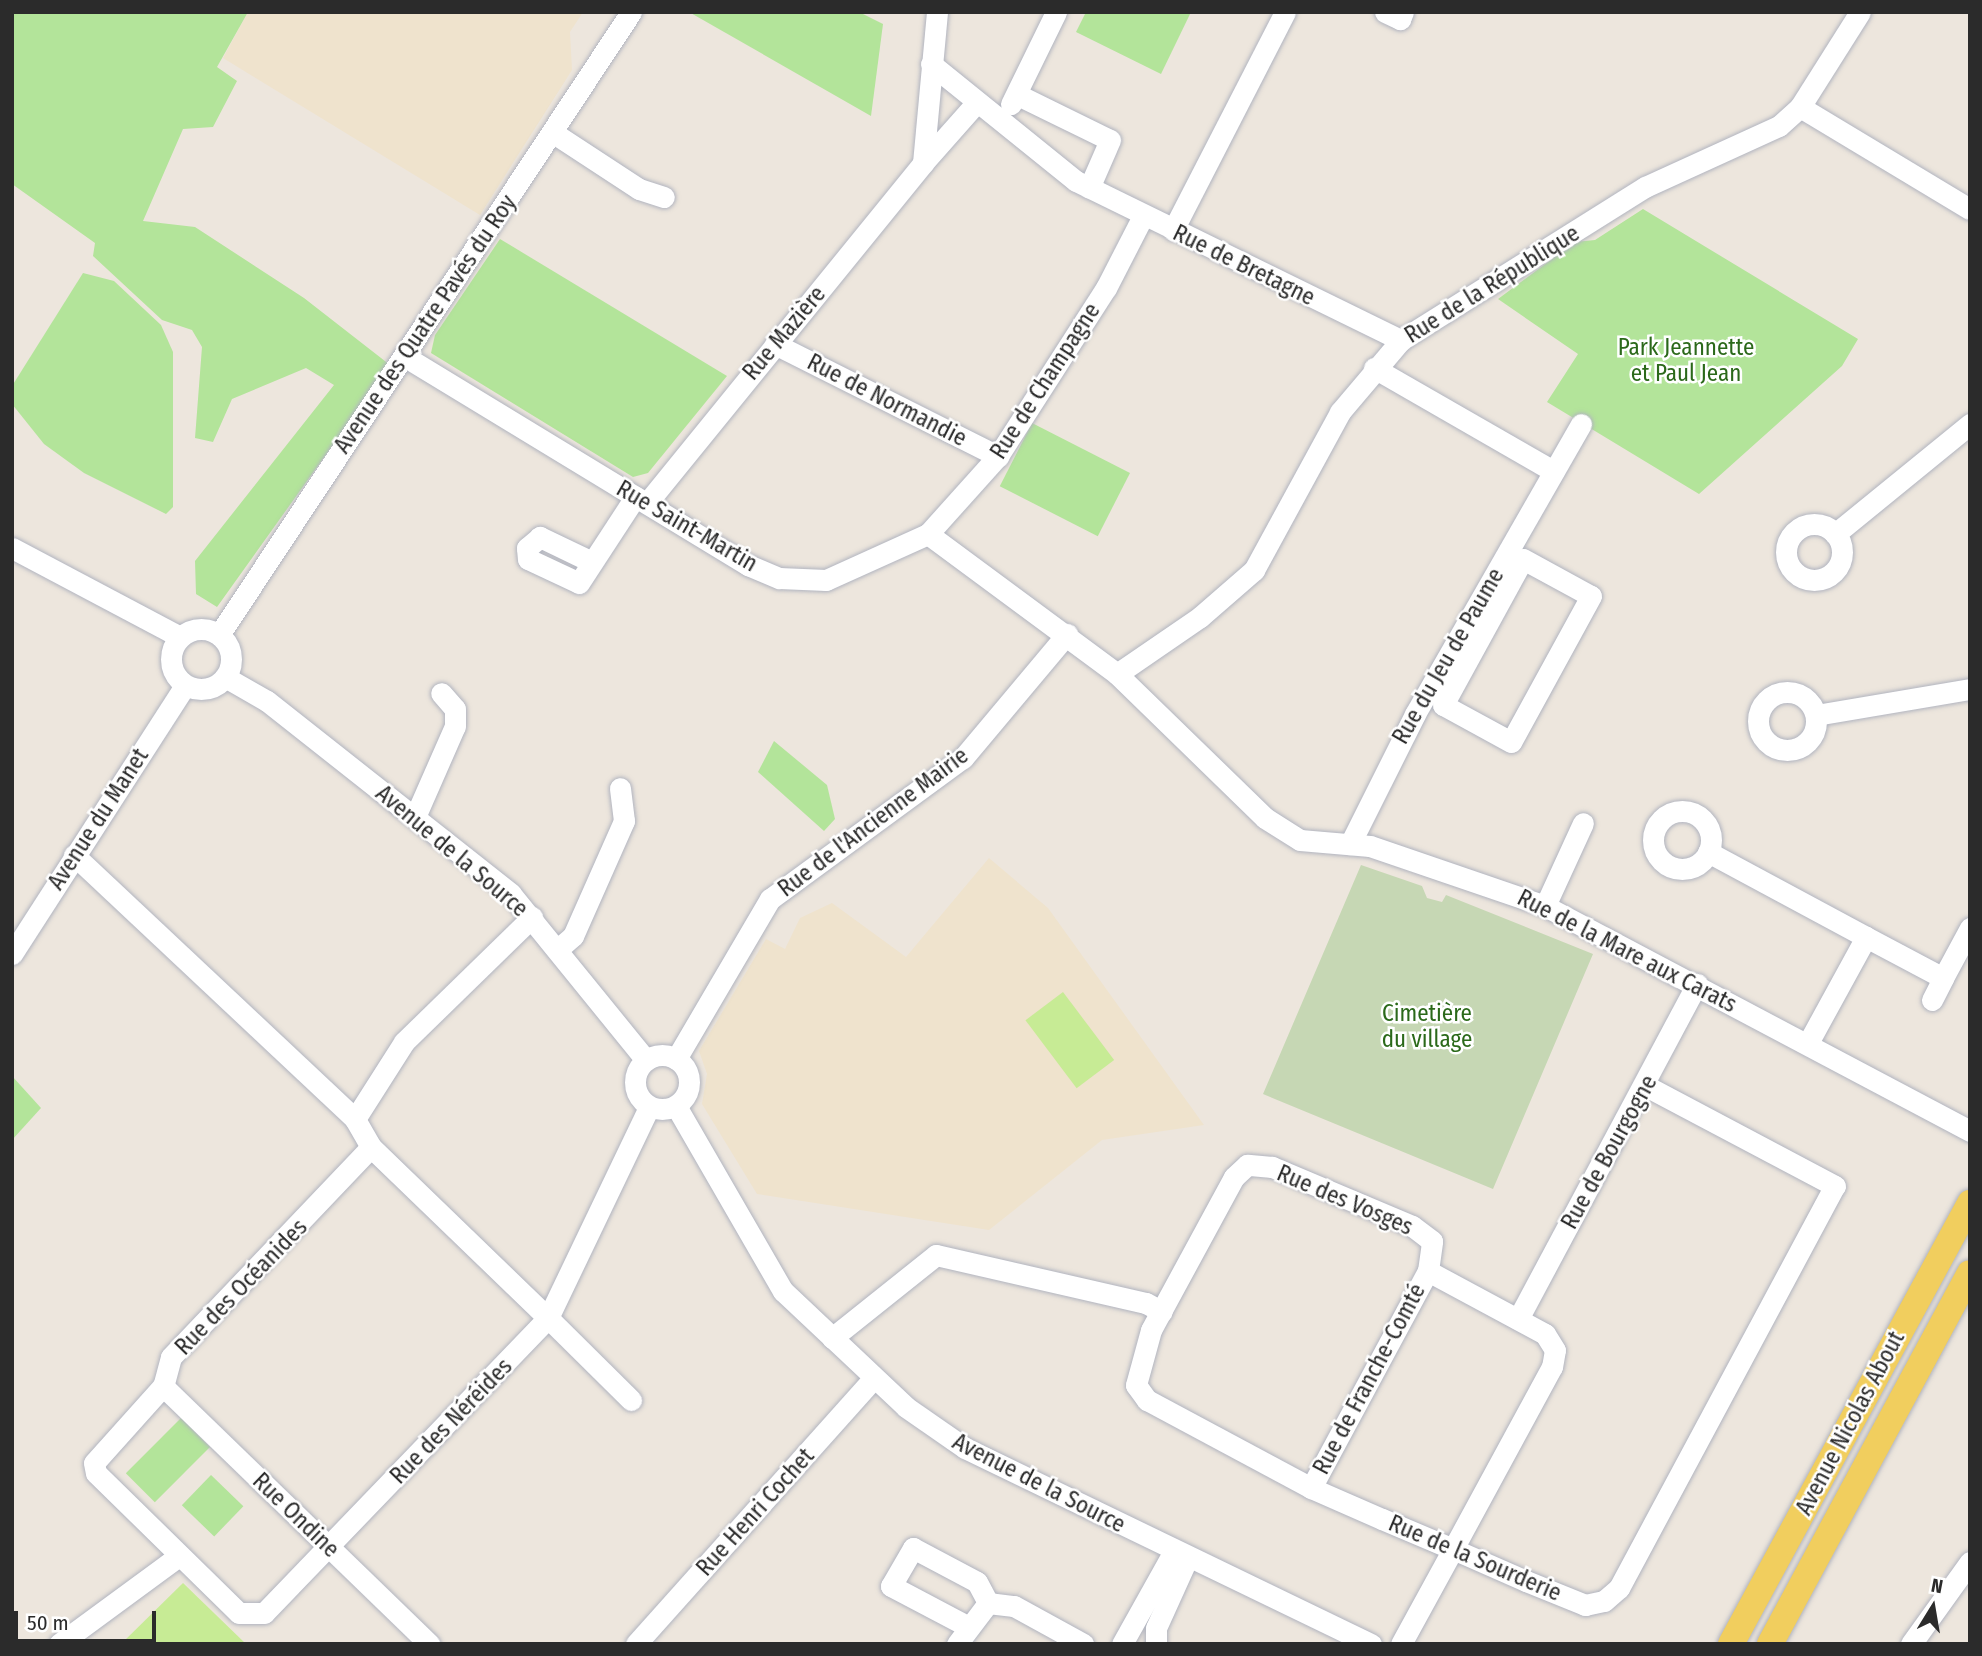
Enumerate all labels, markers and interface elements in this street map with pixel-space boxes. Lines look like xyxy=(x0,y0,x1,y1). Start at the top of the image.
street label: Avenue des Quatre Pavés du Roy xyxy=(328,190,522,458)
street label: Rue de Bretagne xyxy=(1169,219,1319,311)
street label: Rue de la République xyxy=(1400,219,1584,349)
street label: Rue Mazière xyxy=(737,280,831,386)
street label: Rue de Champagne xyxy=(984,298,1106,464)
park label: Park Jeannette et Paul Jean xyxy=(1618,333,1754,387)
street label: Rue de Normandie xyxy=(803,348,971,452)
street label: Rue Saint-Martin xyxy=(612,475,762,577)
street label: Rue du Jeu de Paume xyxy=(1386,563,1510,749)
street label: Rue de l'Ancienne Mairie xyxy=(772,741,974,903)
street label: Avenue du Manet xyxy=(42,743,154,895)
street label: Avenue de la Source xyxy=(370,779,534,923)
street label: Rue de la Mare aux Carats xyxy=(1513,884,1741,1018)
park label: Cimetière du village xyxy=(1382,999,1472,1053)
street label: Rue de Bourgogne xyxy=(1555,1070,1663,1234)
street label: Rue des Vosges xyxy=(1273,1159,1417,1241)
street label: Rue des Océanides xyxy=(169,1213,313,1361)
street label: Rue de Franche-Comté xyxy=(1307,1279,1431,1479)
street label: Avenue Nicolas About xyxy=(1790,1326,1910,1520)
street label: Rue des Néréides xyxy=(384,1353,518,1489)
street label: Avenue de la Source xyxy=(948,1428,1130,1538)
street label: Rue Henri Cochet xyxy=(690,1443,820,1581)
street label: Rue Ondine xyxy=(247,1467,345,1563)
street label: Rue de la Sourderie xyxy=(1385,1509,1565,1607)
north arrow xyxy=(1898,1572,1968,1642)
text: N xyxy=(1929,1574,1945,1598)
scale bar xyxy=(18,1596,159,1640)
text: 50 m xyxy=(27,1610,69,1636)

